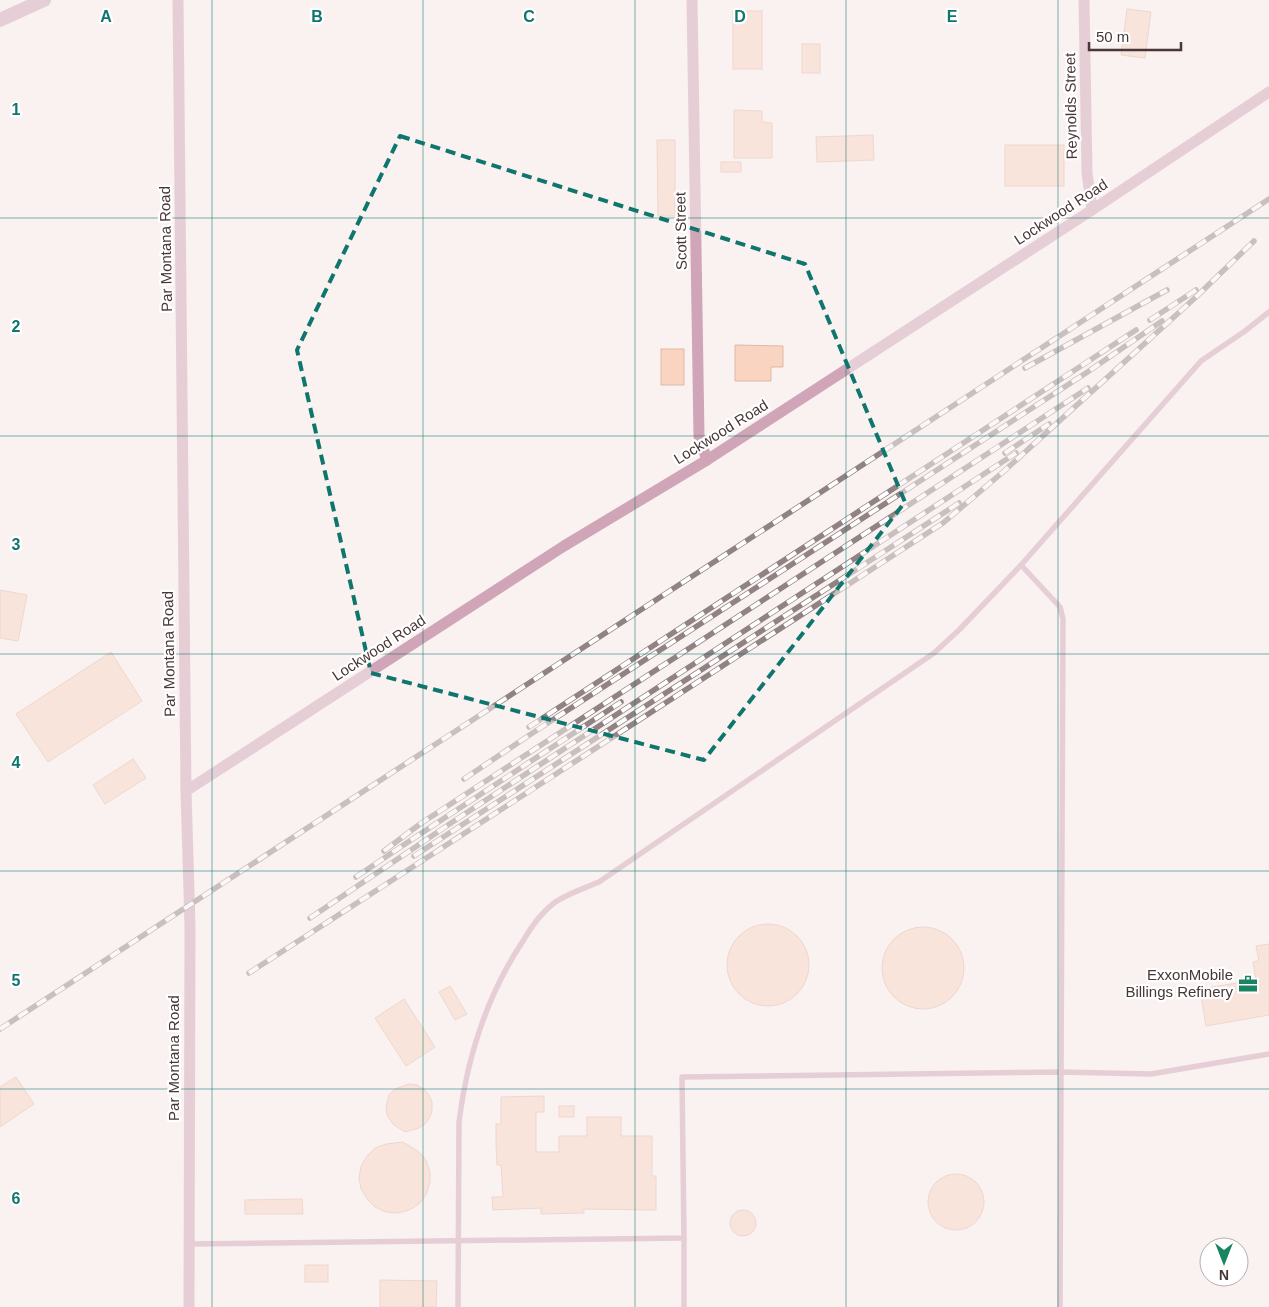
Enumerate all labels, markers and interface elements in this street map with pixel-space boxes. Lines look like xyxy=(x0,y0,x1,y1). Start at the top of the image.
text: A xyxy=(100,8,112,25)
text: B xyxy=(311,8,323,25)
text: C xyxy=(523,8,535,25)
text: D xyxy=(734,8,746,25)
text: E xyxy=(947,8,958,25)
scale bar xyxy=(1089,20,1182,52)
text: 50 m xyxy=(1096,28,1129,45)
street label: Reynolds Street xyxy=(1061,52,1080,160)
text: 1 xyxy=(12,101,21,118)
street label: Lockwood Road xyxy=(1011,175,1110,248)
street label: Par Montana Road xyxy=(156,186,175,312)
street label: Scott Street xyxy=(671,191,690,270)
text: 2 xyxy=(12,318,21,335)
street label: Lockwood Road xyxy=(671,396,771,467)
text: 3 xyxy=(12,536,21,553)
street label: Par Montana Road xyxy=(159,591,178,717)
street label: Lockwood Road xyxy=(329,611,428,684)
text: 4 xyxy=(12,754,21,771)
place label: ExxonMobile Billings Refinery xyxy=(1125,966,1233,1000)
text: 5 xyxy=(12,972,21,989)
office icon: ExxonMobile Billings Refinery xyxy=(1237,973,1259,995)
street label: Par Montana Road xyxy=(165,995,182,1121)
text: 6 xyxy=(12,1190,21,1207)
north arrow xyxy=(1199,1237,1249,1287)
text: N xyxy=(1219,1267,1229,1283)

